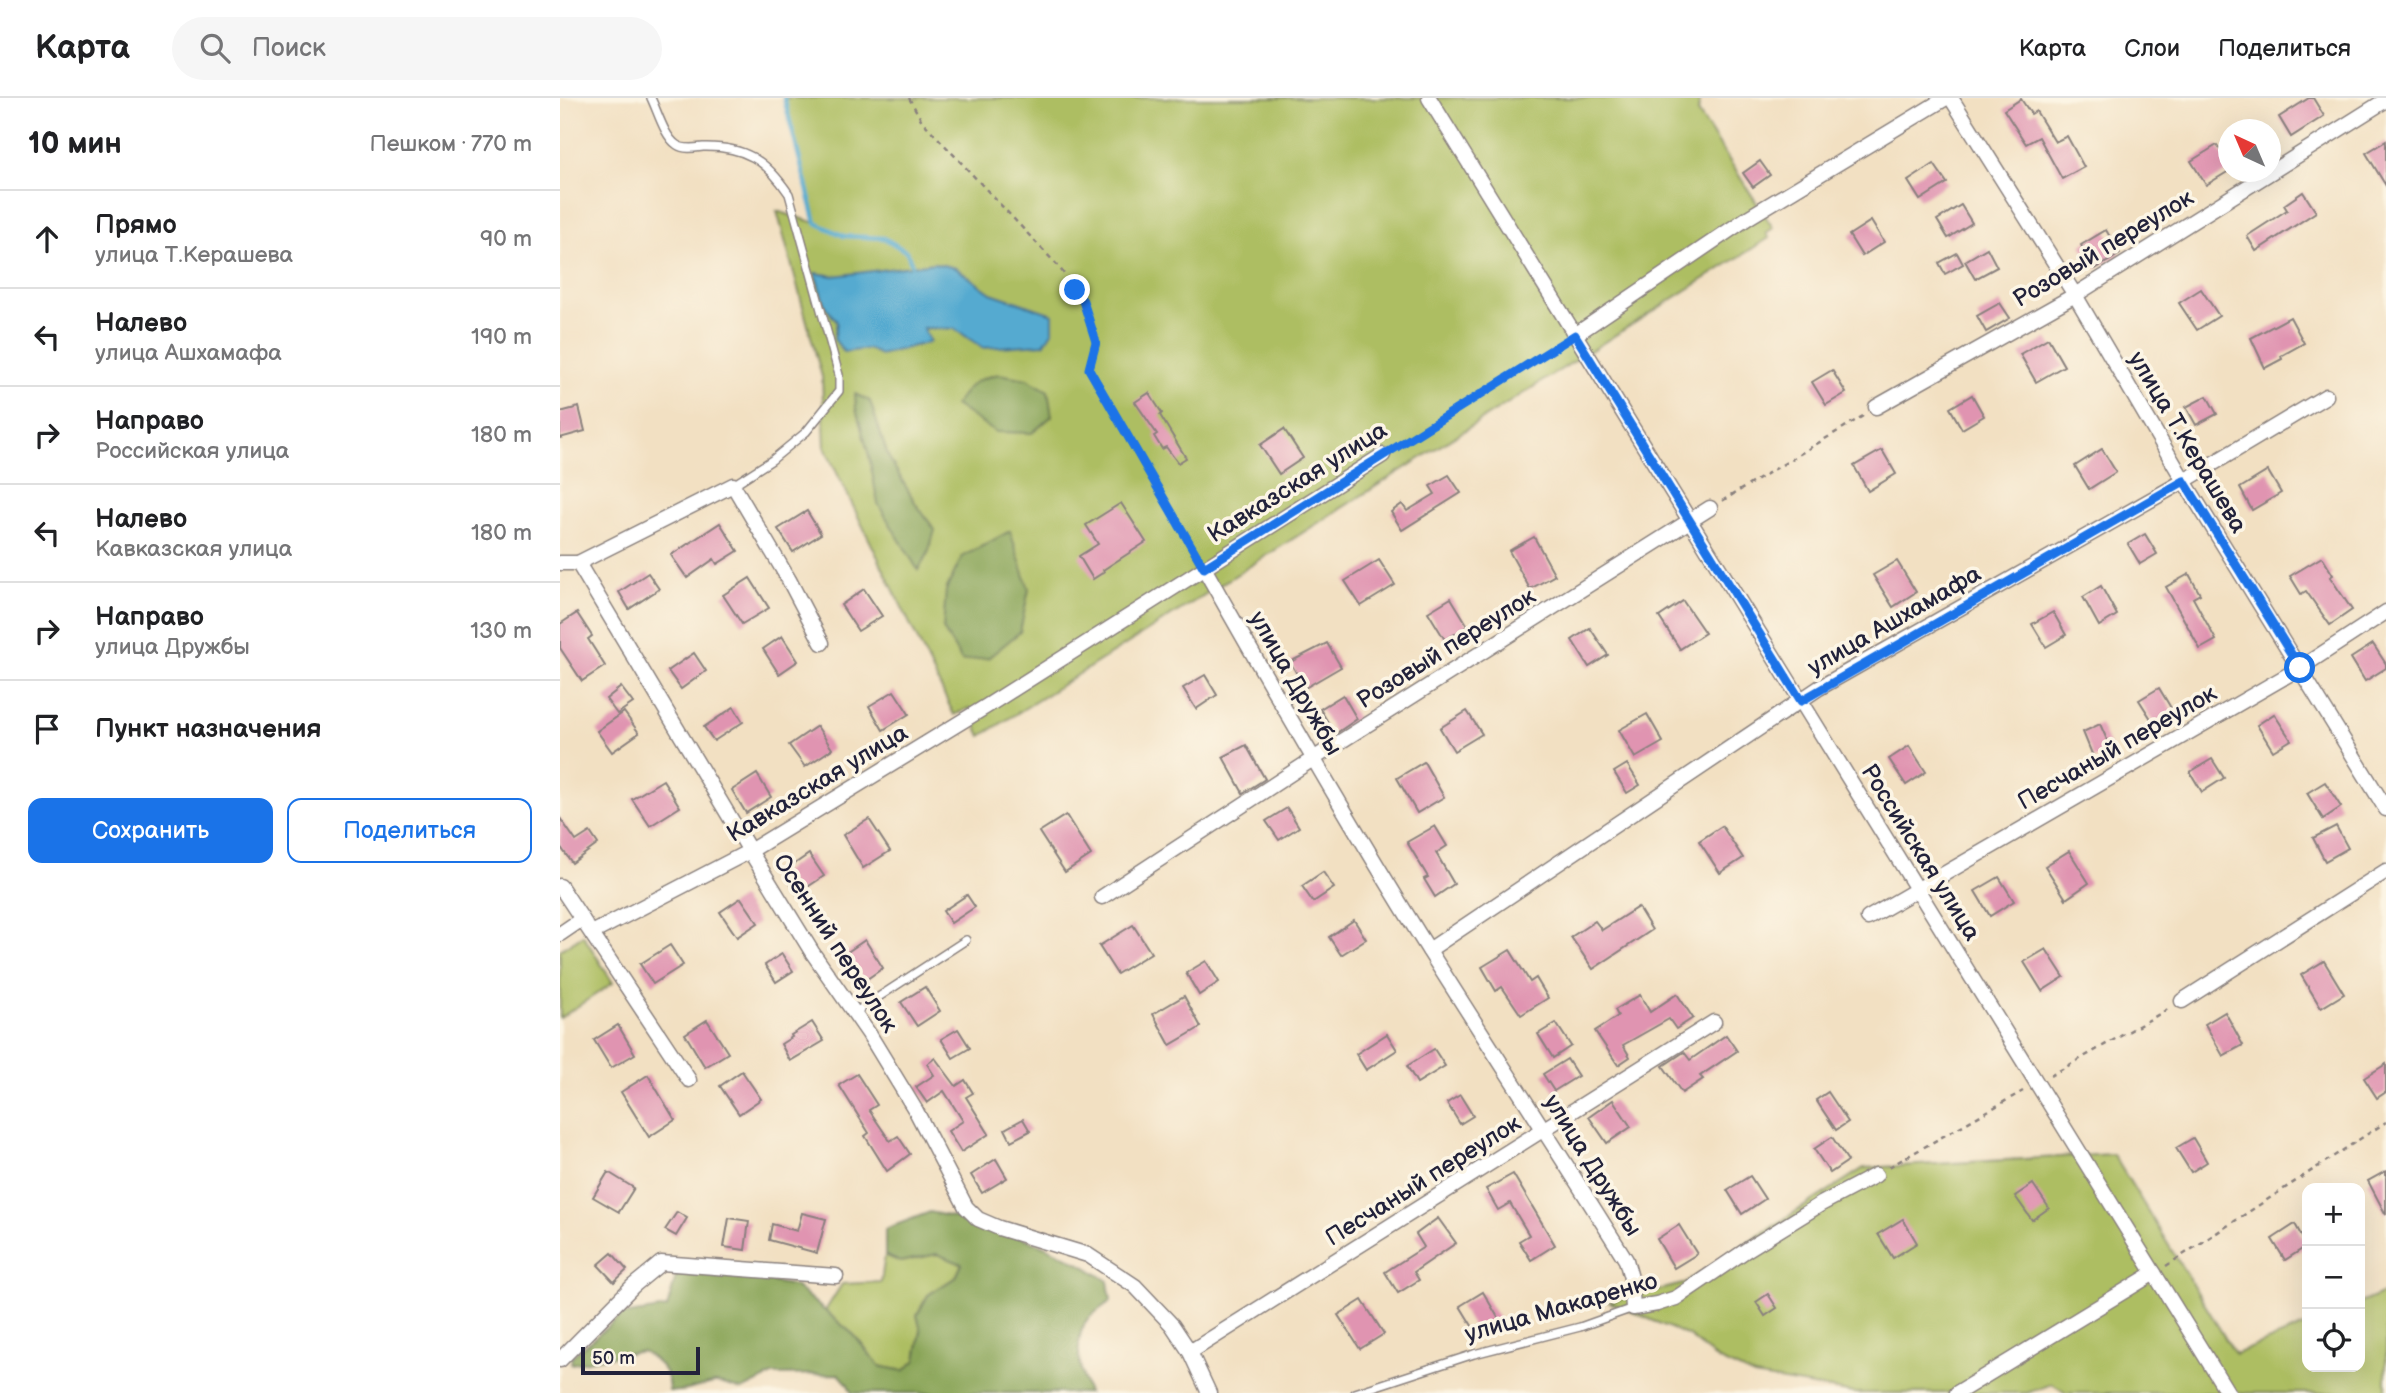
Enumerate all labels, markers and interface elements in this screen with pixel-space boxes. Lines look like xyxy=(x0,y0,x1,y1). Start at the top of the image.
search box xyxy=(172,17,662,80)
text: Карта xyxy=(35,28,130,68)
icon: search xyxy=(196,29,234,67)
text: Поиск xyxy=(252,33,326,64)
text: Карта xyxy=(2019,34,2086,63)
text: Слои xyxy=(2124,34,2180,63)
text: Поделиться xyxy=(2218,34,2351,63)
north arrow xyxy=(2218,119,2281,182)
text: 10 мин xyxy=(28,126,122,162)
text: Пешком · 770 m xyxy=(369,130,532,158)
street label: Розовый переулок xyxy=(2008,183,2199,314)
text: Прямо xyxy=(95,210,177,241)
icon: ahead xyxy=(28,220,66,258)
text: 90 m xyxy=(480,225,532,253)
text: улица Т.Керашева xyxy=(95,241,293,269)
route end xyxy=(1059,274,1090,305)
text: Налево xyxy=(95,308,187,339)
icon: left xyxy=(28,318,66,356)
text: 190 m xyxy=(471,323,532,351)
text: улица Ашхамафа xyxy=(95,339,282,367)
street label: улица Т.Керашева xyxy=(2122,346,2253,538)
text: Направо xyxy=(95,406,204,437)
icon: right xyxy=(28,416,66,454)
street label: Кавказcкая улица xyxy=(1202,416,1392,549)
text: 180 m xyxy=(471,421,532,449)
text: Российская улица xyxy=(95,437,289,465)
text: Налево xyxy=(95,504,187,535)
icon: left xyxy=(28,514,66,552)
text: 180 m xyxy=(471,519,532,547)
text: Кавказcкая улица xyxy=(95,535,292,563)
street label: улица Ашхамафа xyxy=(1803,559,1986,682)
street label: Розовый переулок xyxy=(1351,582,1541,715)
text: Направо xyxy=(95,602,204,633)
street label: улица Дружбы xyxy=(1243,606,1349,760)
icon: right xyxy=(28,612,66,650)
text: 130 m xyxy=(470,617,532,645)
text: улица Дружбы xyxy=(95,633,250,661)
route start xyxy=(2284,652,2315,683)
street label: Песчаный переулок xyxy=(2013,679,2222,816)
icon: arrive xyxy=(28,710,66,748)
text: Пункт назначения xyxy=(95,714,321,745)
street label: Кавказcкая улица xyxy=(722,718,913,849)
street label: Российская улица xyxy=(1855,759,1987,946)
button: Сохранить xyxy=(28,798,273,863)
button: Поделиться xyxy=(287,798,532,863)
street label: Осенний переулок xyxy=(767,848,904,1038)
street label: улица Дружбы xyxy=(1537,1089,1648,1241)
street label: Песчаный переулок xyxy=(1320,1108,1527,1252)
map controls xyxy=(2302,1183,2365,1372)
button: + xyxy=(2302,1183,2365,1246)
button: − xyxy=(2302,1246,2365,1309)
street label: улица Макаренко xyxy=(1461,1266,1661,1349)
button: locate xyxy=(2302,1309,2365,1372)
scale bar xyxy=(581,1344,700,1376)
text: 50 m xyxy=(592,1347,635,1370)

